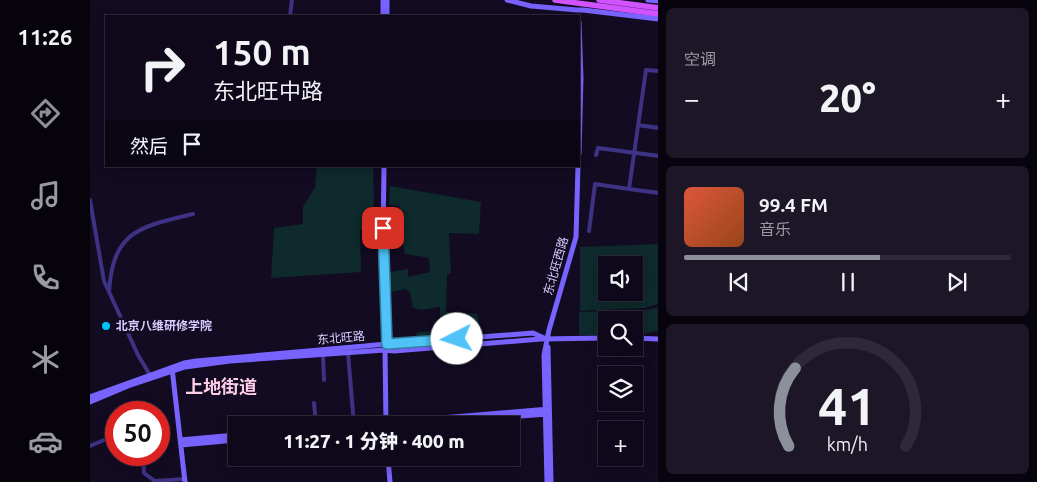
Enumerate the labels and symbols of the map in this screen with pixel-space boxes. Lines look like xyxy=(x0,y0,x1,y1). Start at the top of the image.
pin xyxy=(362,207,404,249)
street label: 东北旺西路 xyxy=(541,235,570,296)
position arrow xyxy=(430,312,482,364)
place label: 北京八维研修学院 xyxy=(116,319,212,332)
marker: 北京八维研修学院 xyxy=(100,320,112,332)
street label: 东北旺路 xyxy=(316,329,365,346)
district label: 上地街道 xyxy=(185,376,257,396)
speed limit sign: 50 xyxy=(105,401,170,466)

